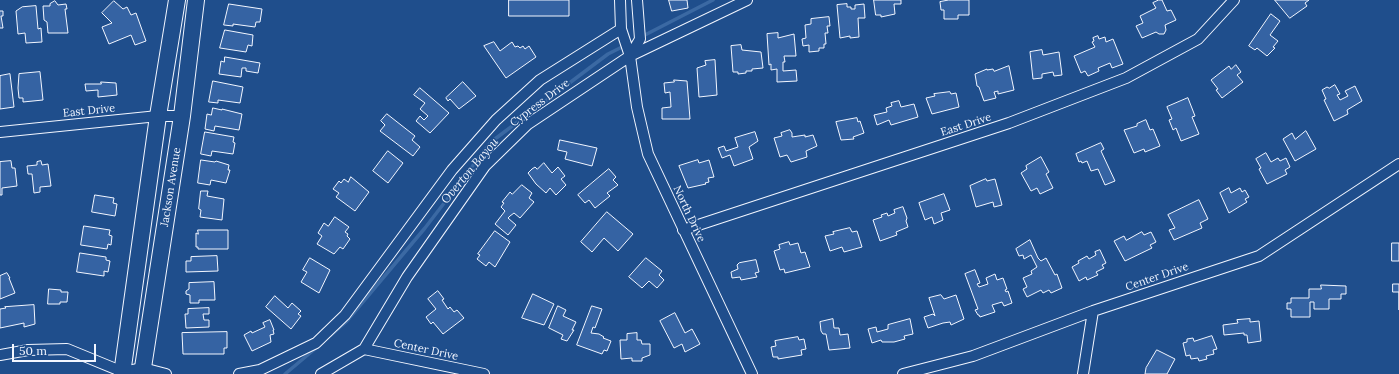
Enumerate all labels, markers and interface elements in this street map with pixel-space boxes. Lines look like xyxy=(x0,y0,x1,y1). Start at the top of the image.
street label: Cypress Drive xyxy=(508,76,572,130)
street label: East Drive xyxy=(62,102,116,120)
street label: East Drive xyxy=(939,111,993,139)
water label: Overton Bayou xyxy=(438,135,502,207)
street label: Jackson Avenue xyxy=(158,147,184,227)
street label: North Drive xyxy=(670,184,708,244)
street label: Center Drive xyxy=(1124,260,1190,294)
scale bar xyxy=(14,336,98,362)
street label: Center Drive xyxy=(393,337,459,363)
text: 50 m xyxy=(19,343,47,358)

